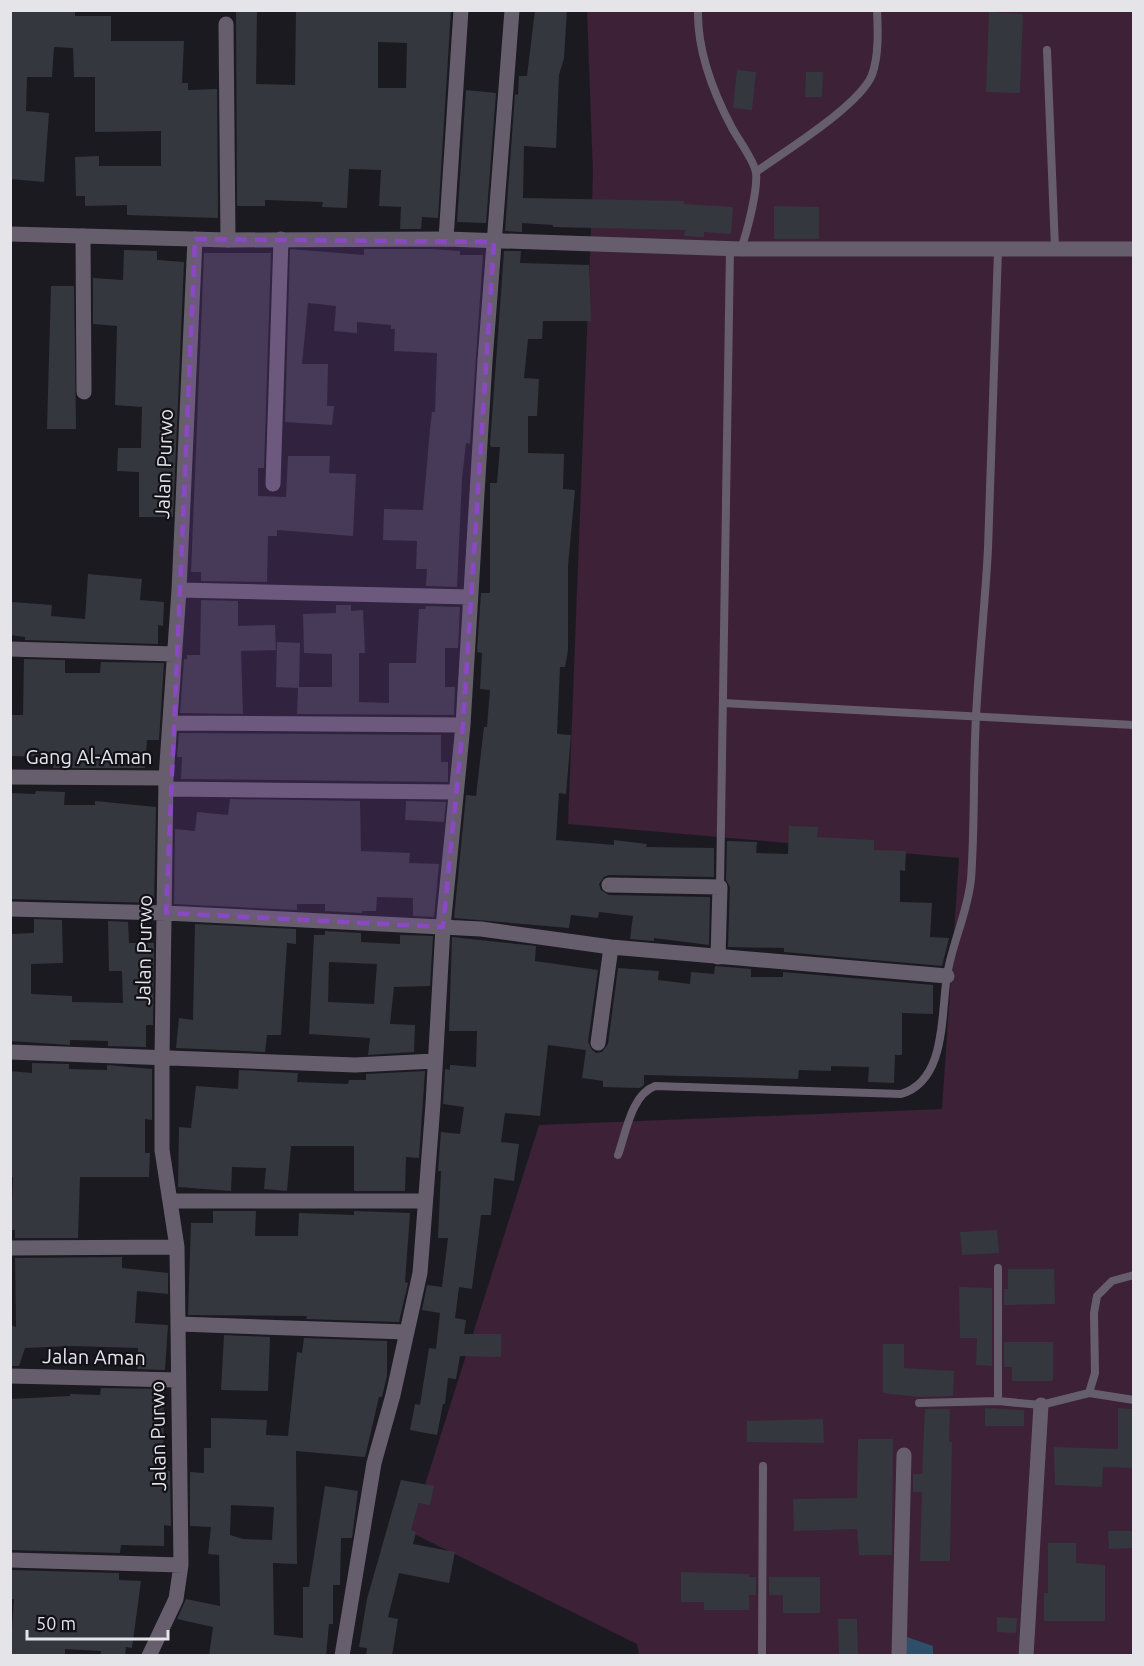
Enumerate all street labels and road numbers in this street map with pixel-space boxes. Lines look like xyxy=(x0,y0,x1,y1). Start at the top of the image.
street label: Jalan Purwo xyxy=(150,408,177,519)
street label: Gang Al-Aman xyxy=(25,745,153,768)
street label: Jalan Purwo xyxy=(131,895,156,1005)
street label: Jalan Aman xyxy=(42,1344,146,1369)
street label: Jalan Purwo xyxy=(145,1381,170,1491)

